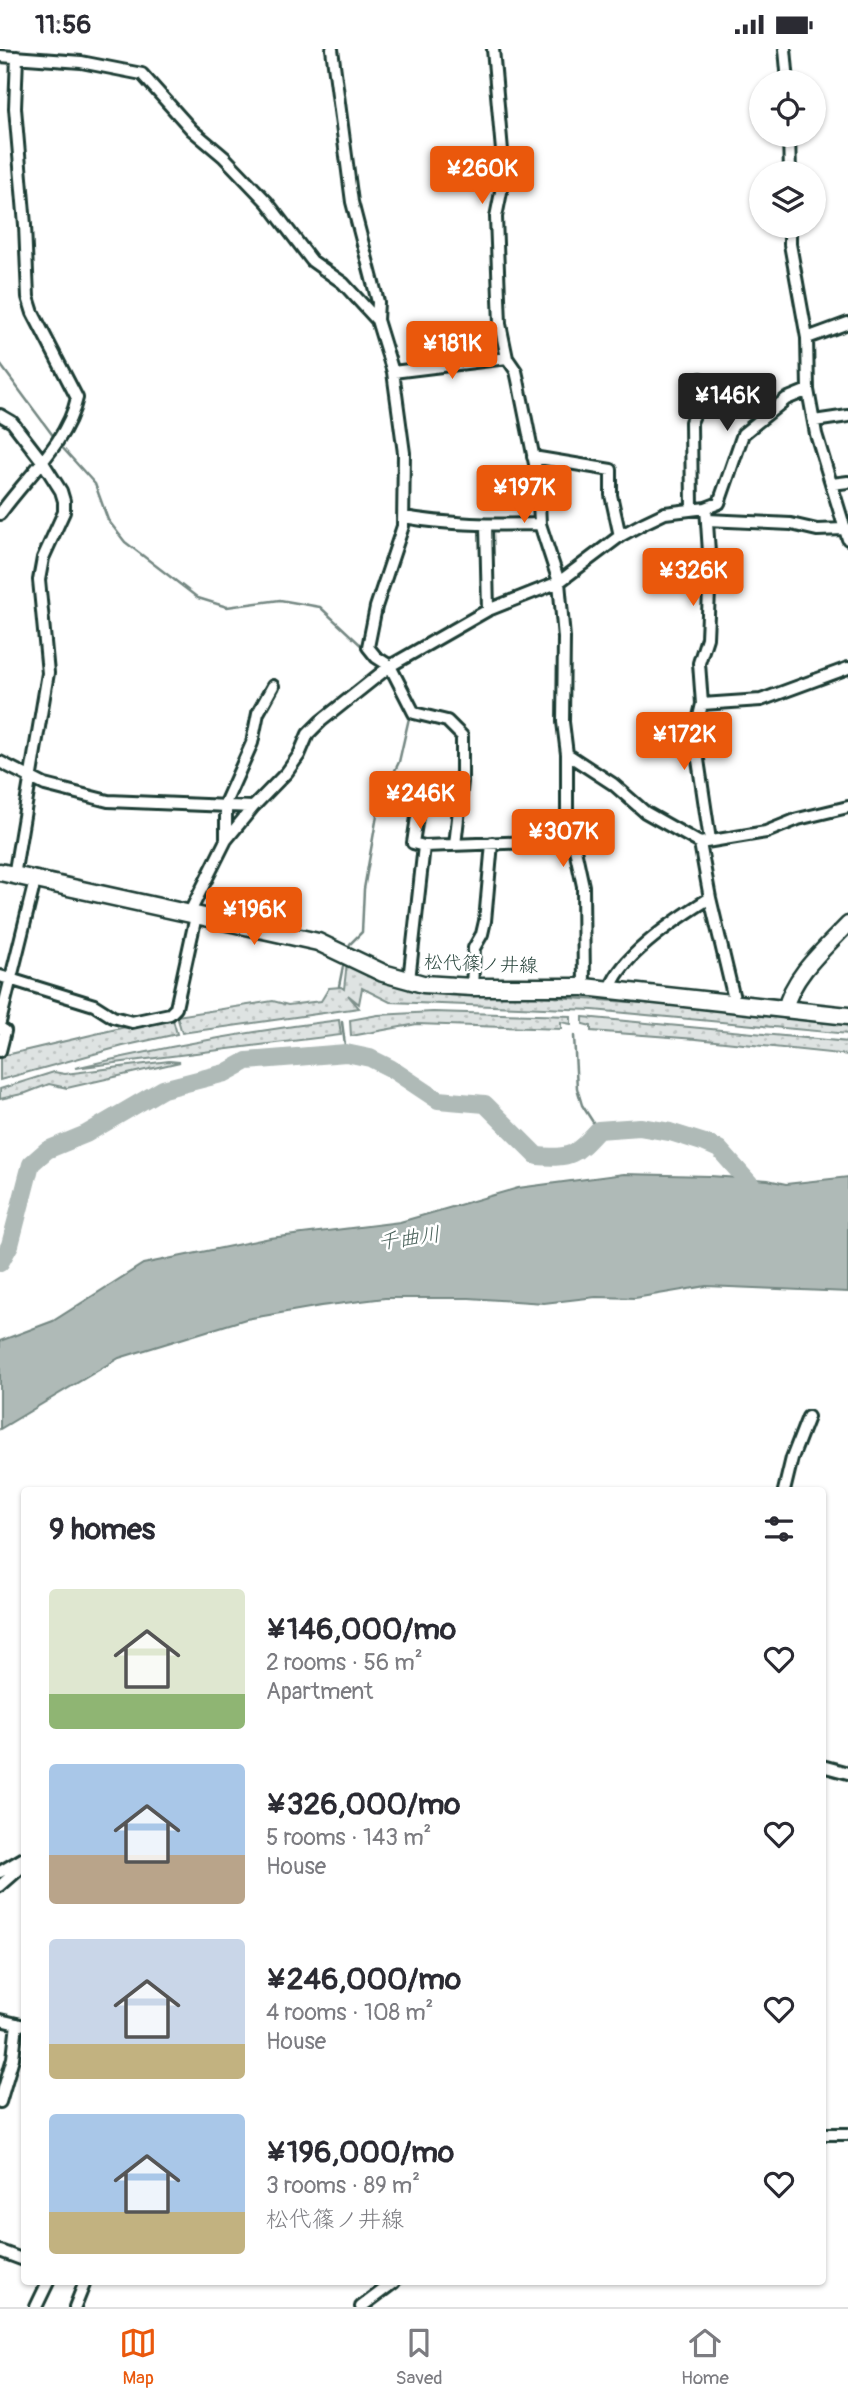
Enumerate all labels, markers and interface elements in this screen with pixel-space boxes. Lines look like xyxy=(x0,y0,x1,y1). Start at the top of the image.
text: 11:56 xyxy=(35,9,92,41)
map controls xyxy=(749,70,826,238)
button: locate xyxy=(749,70,826,147)
pin: ¥260K xyxy=(433,146,531,206)
text: ¥260K xyxy=(446,154,518,183)
button: layers xyxy=(749,161,826,238)
pin: ¥181K xyxy=(403,321,501,381)
text: ¥181K xyxy=(422,329,482,358)
pin: ¥146K xyxy=(678,373,776,433)
text: ¥146K xyxy=(694,381,760,410)
pin: ¥197K xyxy=(475,465,573,525)
text: ¥197K xyxy=(493,473,555,502)
pin: ¥326K xyxy=(644,549,742,608)
text: ¥326K xyxy=(659,556,727,585)
pin: ¥172K xyxy=(635,713,733,772)
text: ¥172K xyxy=(652,720,716,749)
pin: ¥246K xyxy=(371,771,469,831)
text: ¥246K xyxy=(385,779,455,808)
pin: ¥307K xyxy=(514,809,612,869)
text: ¥307K xyxy=(528,817,598,846)
pin: ¥196K xyxy=(205,887,303,947)
text: ¥196K xyxy=(222,895,286,924)
street label: 松代篠ノ井線 xyxy=(424,950,538,978)
water label: 千曲川 xyxy=(376,1221,442,1256)
icon: filters xyxy=(760,1510,798,1548)
text: 9 homes xyxy=(49,1511,155,1548)
text: ¥146,000/mo xyxy=(266,1611,456,1648)
icon: home xyxy=(105,1617,189,1701)
icon: heart xyxy=(760,1640,798,1678)
text: 2 rooms · 56 m² xyxy=(266,1648,423,1677)
text: Apartment xyxy=(266,1677,373,1706)
text: ¥326,000/mo xyxy=(266,1786,460,1823)
icon: home xyxy=(105,1792,189,1876)
icon: heart xyxy=(760,1815,798,1853)
text: 5 rooms · 143 m² xyxy=(266,1823,431,1852)
text: House xyxy=(266,1852,326,1881)
text: ¥246,000/mo xyxy=(266,1961,461,1998)
icon: home xyxy=(105,1967,189,2051)
icon: heart xyxy=(760,1990,798,2028)
text: 4 rooms · 108 m² xyxy=(266,1998,433,2027)
text: House xyxy=(266,2027,326,2056)
text: ¥196,000/mo xyxy=(266,2134,454,2171)
icon: home xyxy=(105,2142,189,2226)
icon: heart xyxy=(760,2165,798,2203)
text: 3 rooms · 89 m² xyxy=(266,2171,420,2200)
text: 松代篠ノ井線 xyxy=(266,2205,404,2234)
tab: Map xyxy=(119,2324,157,2390)
tab: Saved xyxy=(395,2324,443,2390)
tab: Home xyxy=(681,2324,729,2390)

